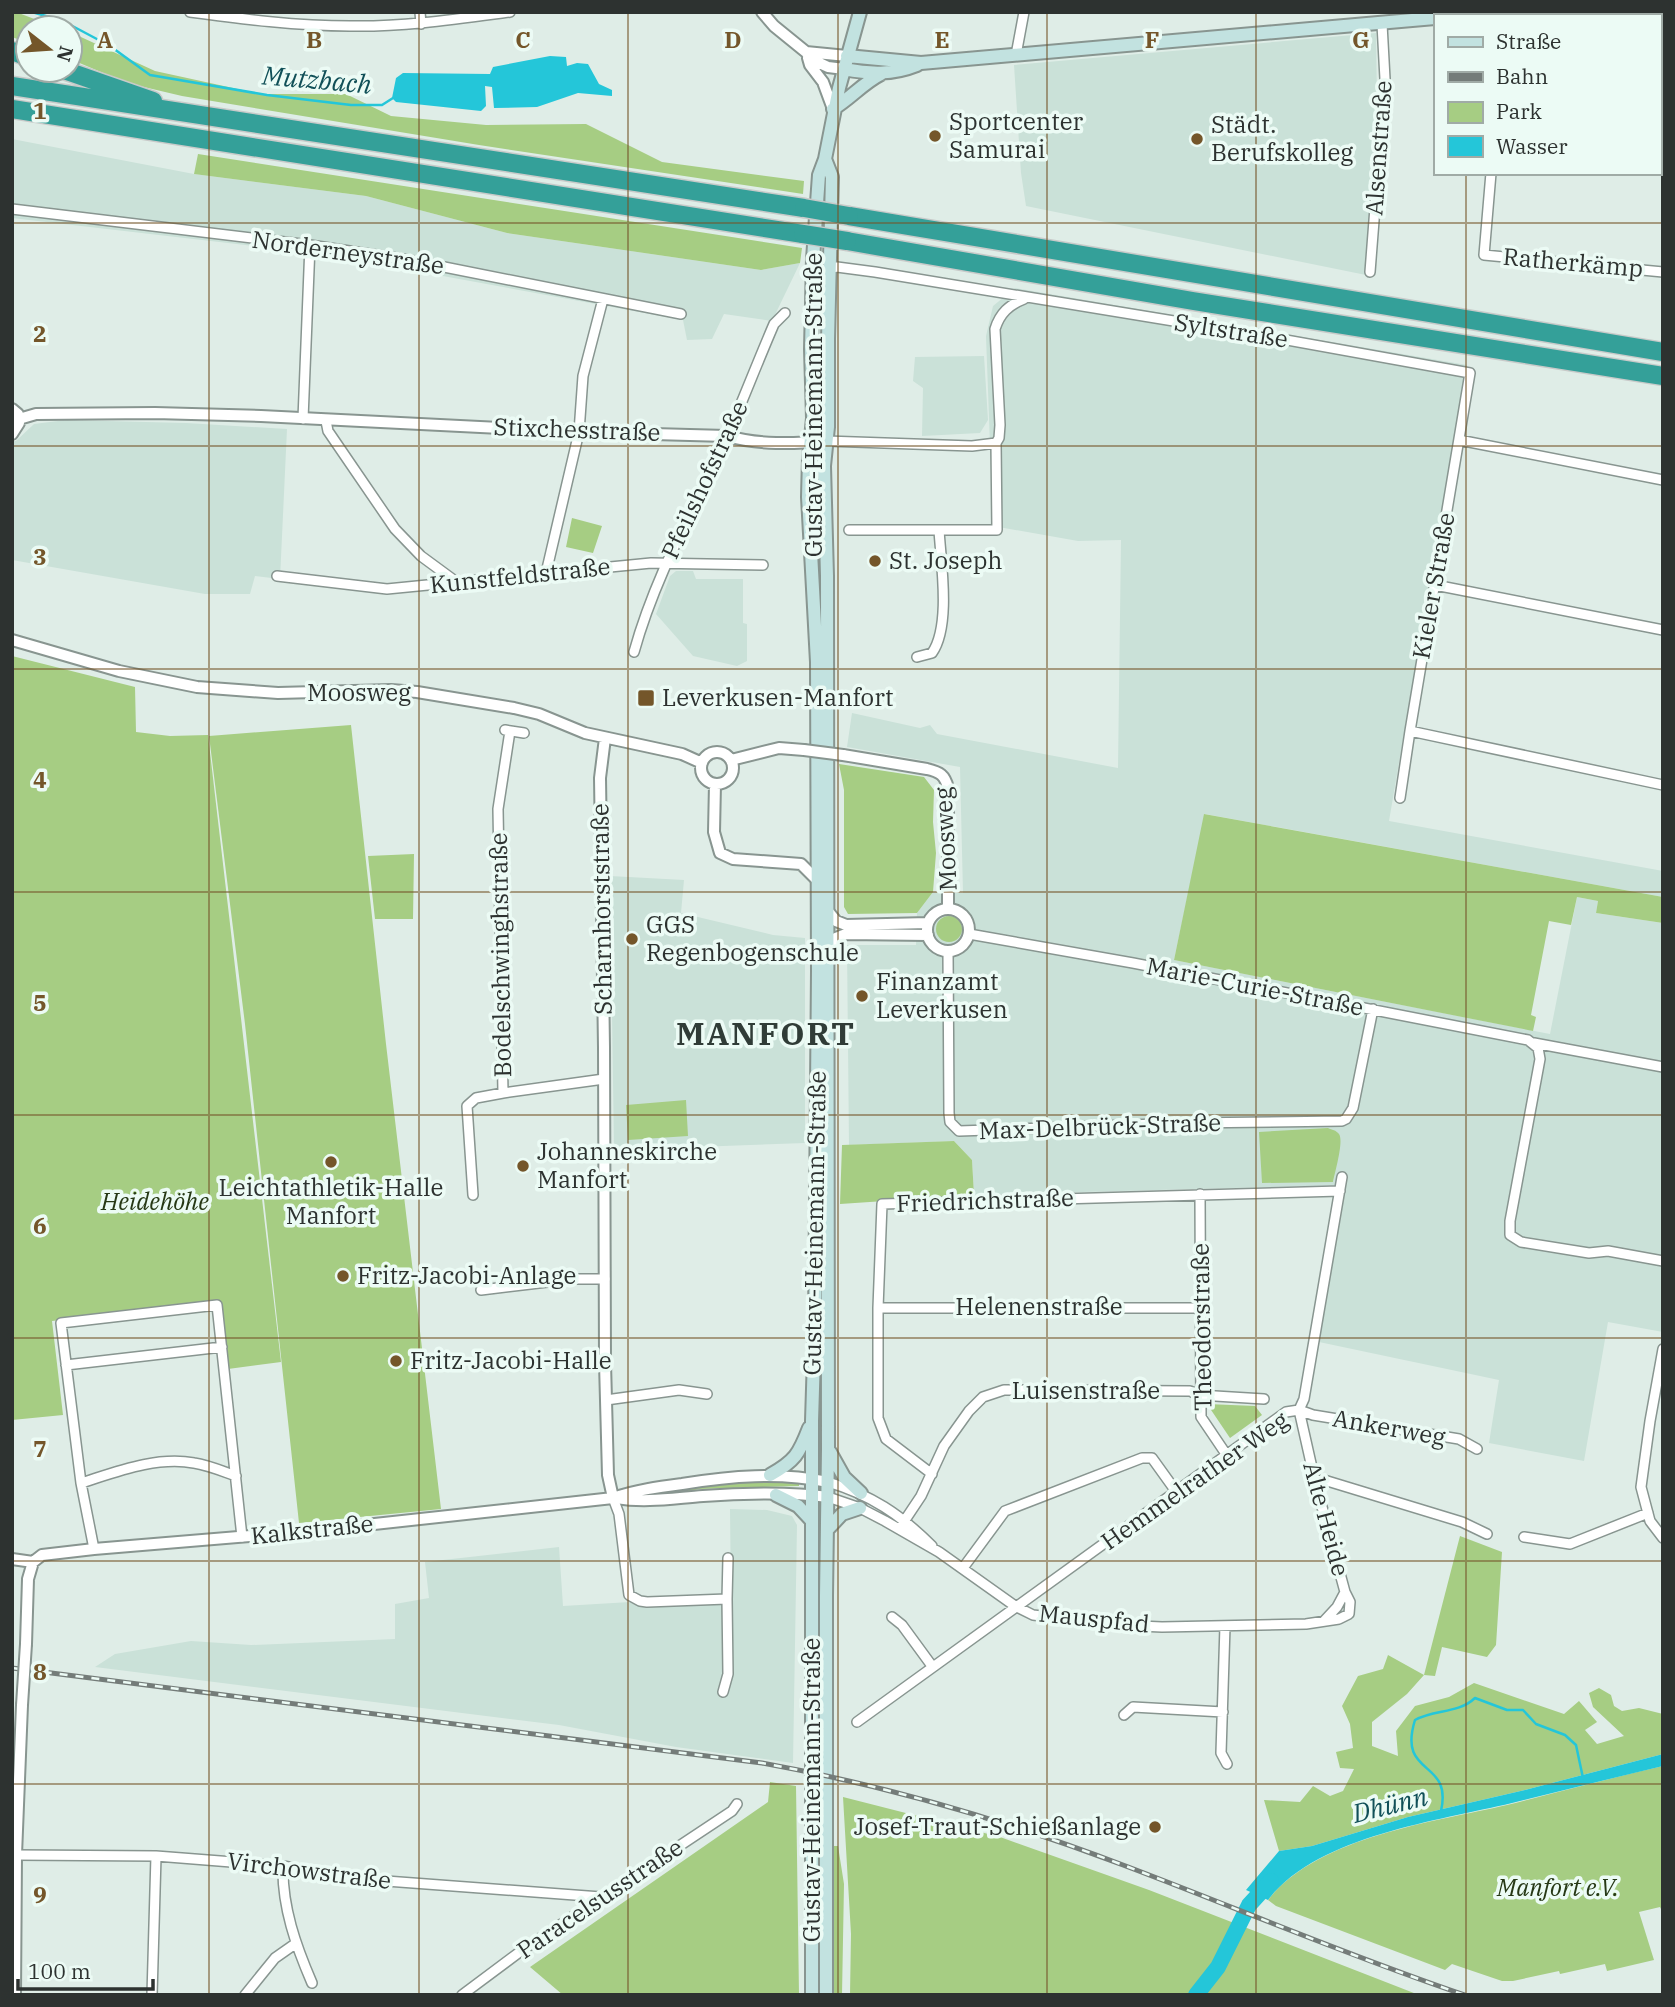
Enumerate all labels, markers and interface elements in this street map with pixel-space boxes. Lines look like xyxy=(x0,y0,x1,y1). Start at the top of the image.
north arrow xyxy=(14,14,84,84)
legend xyxy=(1434,14,1661,175)
text: A xyxy=(97,24,113,54)
text: B xyxy=(306,24,322,54)
text: C xyxy=(515,24,531,54)
text: D xyxy=(724,24,742,54)
text: E xyxy=(934,24,950,54)
text: F xyxy=(1145,24,1159,54)
text: G xyxy=(1352,24,1370,54)
text: Straße xyxy=(1496,27,1561,55)
text: N xyxy=(52,43,79,65)
water label: Mutzbach xyxy=(260,57,374,101)
text: Bahn xyxy=(1496,62,1548,90)
street label: Alsenstraße xyxy=(1357,79,1399,217)
text: 1 xyxy=(33,95,47,125)
text: Park xyxy=(1496,97,1543,125)
place label: Sportcenter Samurai xyxy=(949,105,1084,165)
place label: Städt. Berufskolleg xyxy=(1211,108,1353,168)
marker: Sportcenter Samurai xyxy=(927,128,943,144)
marker: Städt. Berufskolleg xyxy=(1189,131,1205,147)
text: Wasser xyxy=(1496,132,1568,160)
street label: Norderneystraße xyxy=(250,223,446,281)
street label: Ratherkämp xyxy=(1502,240,1645,284)
street label: Gustav-Heinemann-Straße xyxy=(797,253,829,557)
street label: Syltstraße xyxy=(1172,305,1290,355)
text: 2 xyxy=(33,318,47,348)
street label: Pfeilshofstraße xyxy=(653,395,755,564)
street label: Stixchesstraße xyxy=(493,410,661,448)
street label: Kieler Straße xyxy=(1404,510,1462,662)
text: 3 xyxy=(33,541,47,571)
place label: St. Joseph xyxy=(889,544,1002,576)
street label: Kunstfeldstraße xyxy=(428,550,612,600)
marker: St. Joseph xyxy=(867,553,883,569)
street label: Moosweg xyxy=(307,676,411,708)
place label: Leverkusen-Manfort xyxy=(662,681,893,713)
marker: Leverkusen-Manfort xyxy=(636,688,656,708)
text: 4 xyxy=(33,764,47,794)
street label: Moosweg xyxy=(926,786,964,892)
street label: Scharnhorststraße xyxy=(583,803,619,1015)
street label: Bodelschwinghstraße xyxy=(482,832,518,1078)
place label: GGS Regenbogenschule xyxy=(646,908,859,968)
marker: GGS Regenbogenschule xyxy=(624,931,640,947)
street label: Marie-Curie-Straße xyxy=(1144,949,1366,1023)
place label: Finanzamt Leverkusen xyxy=(876,965,1008,1025)
text: 5 xyxy=(33,987,47,1017)
marker: Finanzamt Leverkusen xyxy=(854,988,870,1004)
district label: MANFORT xyxy=(676,1012,856,1054)
street label: Gustav-Heinemann-Straße xyxy=(795,1070,833,1376)
street label: Max-Delbrück-Straße xyxy=(978,1106,1222,1146)
place label: Johanneskirche Manfort xyxy=(537,1135,717,1195)
marker: Leichtathletik-Halle Manfort xyxy=(323,1154,339,1170)
marker: Johanneskirche Manfort xyxy=(515,1158,531,1174)
place label: Leichtathletik-Halle Manfort xyxy=(219,1171,443,1231)
street label: Friedrichstraße xyxy=(896,1181,1074,1219)
park label: Heidehöhe xyxy=(100,1185,209,1217)
text: 6 xyxy=(33,1210,47,1240)
street label: Theodorstraße xyxy=(1184,1243,1218,1411)
place label: Fritz-Jacobi-Anlage xyxy=(357,1259,576,1291)
marker: Fritz-Jacobi-Anlage xyxy=(335,1268,351,1284)
street label: Helenenstraße xyxy=(955,1290,1123,1322)
place label: Fritz-Jacobi-Halle xyxy=(410,1344,612,1376)
marker: Fritz-Jacobi-Halle xyxy=(388,1353,404,1369)
street label: Luisenstraße xyxy=(1012,1374,1160,1406)
street label: Ankerweg xyxy=(1330,1401,1448,1453)
street label: Hemmelrather Weg xyxy=(1094,1404,1294,1557)
text: 7 xyxy=(33,1433,47,1463)
street label: Alte Heide xyxy=(1296,1458,1358,1579)
street label: Kalkstraße xyxy=(249,1507,375,1551)
street label: Mauspfad xyxy=(1037,1596,1151,1640)
street label: Gustav-Heinemann-Straße xyxy=(795,1638,827,1942)
text: 8 xyxy=(33,1656,47,1686)
water label: Dhünn xyxy=(1348,1778,1431,1830)
place label: Josef-Traut-Schießanlage xyxy=(854,1810,1141,1842)
marker: Josef-Traut-Schießanlage xyxy=(1147,1819,1163,1835)
street label: Paracelsusstraße xyxy=(510,1831,689,1966)
street label: Virchowstraße xyxy=(225,1844,393,1896)
park label: Manfort e.V. xyxy=(1496,1871,1619,1903)
text: 9 xyxy=(33,1879,47,1909)
scale bar xyxy=(18,1948,152,1992)
text: 100 m xyxy=(28,1957,91,1985)

